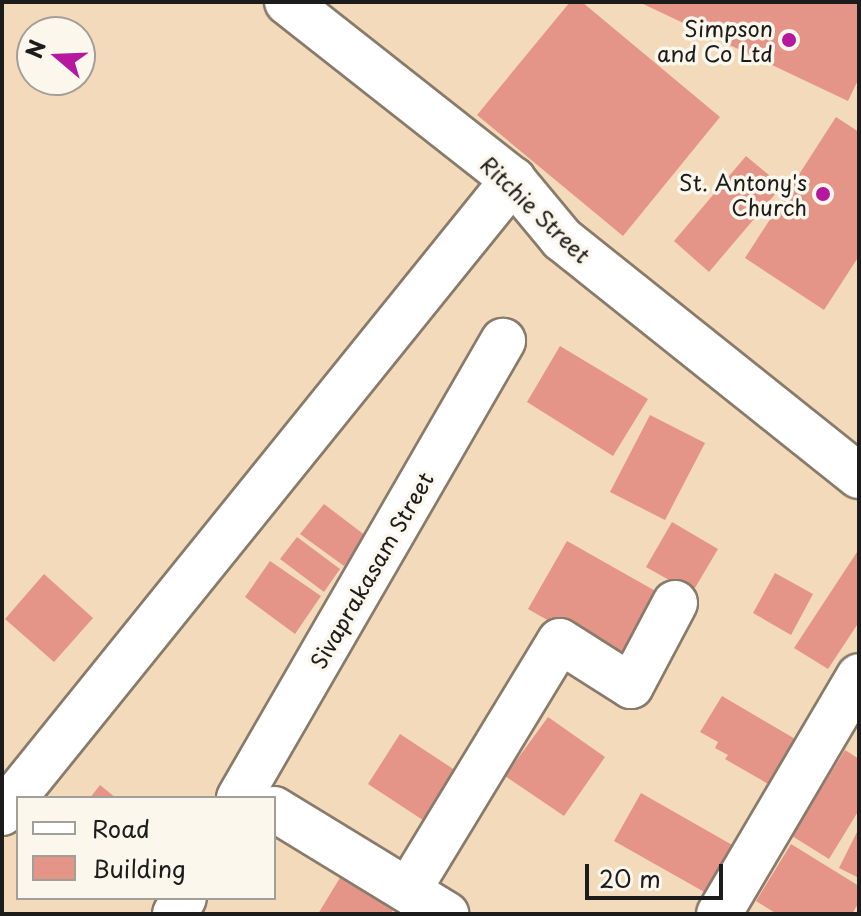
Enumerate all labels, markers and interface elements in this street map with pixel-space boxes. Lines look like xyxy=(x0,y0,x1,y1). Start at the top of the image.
place label: Simpson and Co Ltd xyxy=(656,14,773,66)
north arrow xyxy=(16,16,96,96)
marker: Simpson and Co Ltd xyxy=(780,31,798,49)
text: N xyxy=(16,35,53,62)
street label: Ritchie Street xyxy=(476,150,596,268)
place label: St. Antony's Church xyxy=(679,168,807,220)
marker: St. Antony's Church xyxy=(814,185,832,203)
street label: Sivaprakasam Street xyxy=(304,467,438,673)
legend xyxy=(16,796,276,900)
text: Road xyxy=(92,810,150,846)
scale bar xyxy=(589,848,727,898)
text: Building xyxy=(92,850,186,886)
text: 20 m xyxy=(599,860,661,896)

